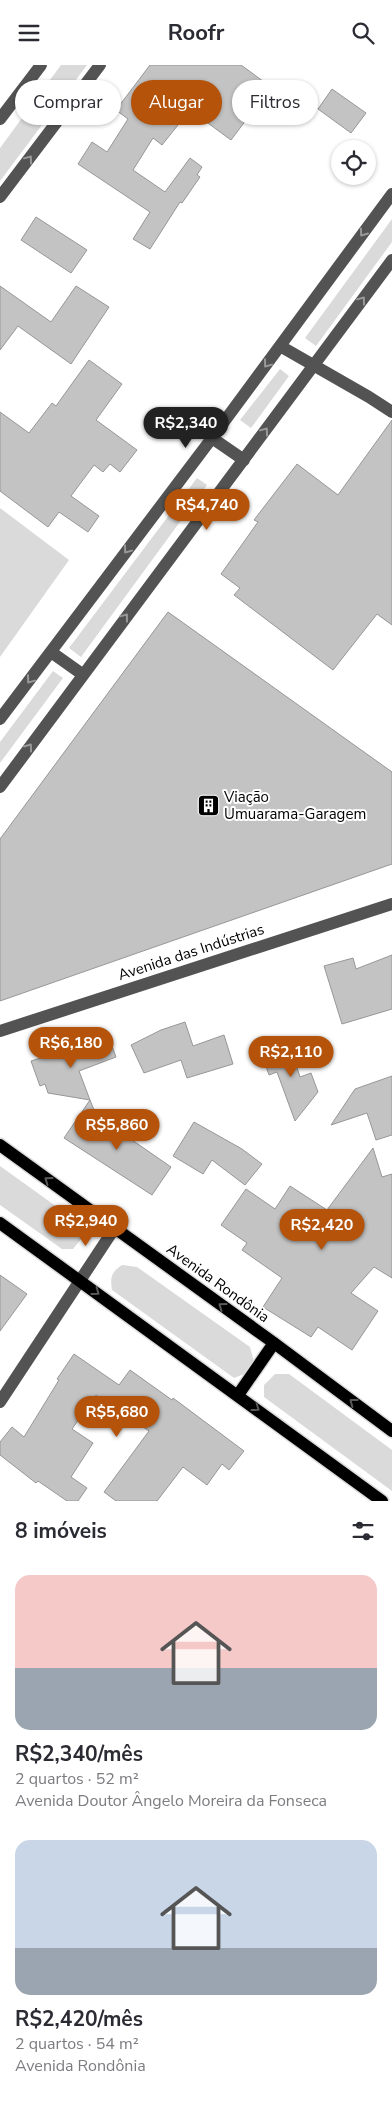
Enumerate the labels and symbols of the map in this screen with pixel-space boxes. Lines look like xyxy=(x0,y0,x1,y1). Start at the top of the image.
one-way arrow xyxy=(24,156,32,165)
one-way arrow xyxy=(360,227,369,237)
one-way arrow xyxy=(356,297,365,306)
one-way arrow xyxy=(264,358,273,368)
pin: R$2,340 xyxy=(140,407,232,449)
one-way arrow xyxy=(259,427,268,437)
pin: R$4,740 xyxy=(161,489,253,531)
one-way arrow xyxy=(125,544,133,553)
one-way arrow xyxy=(120,614,128,623)
one-way arrow xyxy=(27,674,35,683)
one-way arrow xyxy=(23,743,32,753)
place label: Viação Umuarama-Garagem xyxy=(223,787,366,824)
building icon: Viação Umuarama-Garagem xyxy=(196,794,220,818)
street label: Avenida das Indústrias xyxy=(115,919,267,985)
pin: R$6,180 xyxy=(25,1027,117,1069)
pin: R$2,110 xyxy=(245,1035,337,1078)
pin: R$5,860 xyxy=(71,1109,163,1151)
one-way arrow xyxy=(44,1177,54,1186)
pin: R$2,940 xyxy=(40,1205,132,1247)
pin: R$2,420 xyxy=(276,1209,368,1251)
street label: Avenida Rondônia xyxy=(163,1239,273,1327)
one-way arrow xyxy=(90,1286,100,1295)
one-way arrow xyxy=(218,1303,228,1312)
pin: R$5,680 xyxy=(71,1395,163,1438)
one-way arrow xyxy=(349,1399,359,1408)
one-way arrow xyxy=(250,1402,260,1411)

